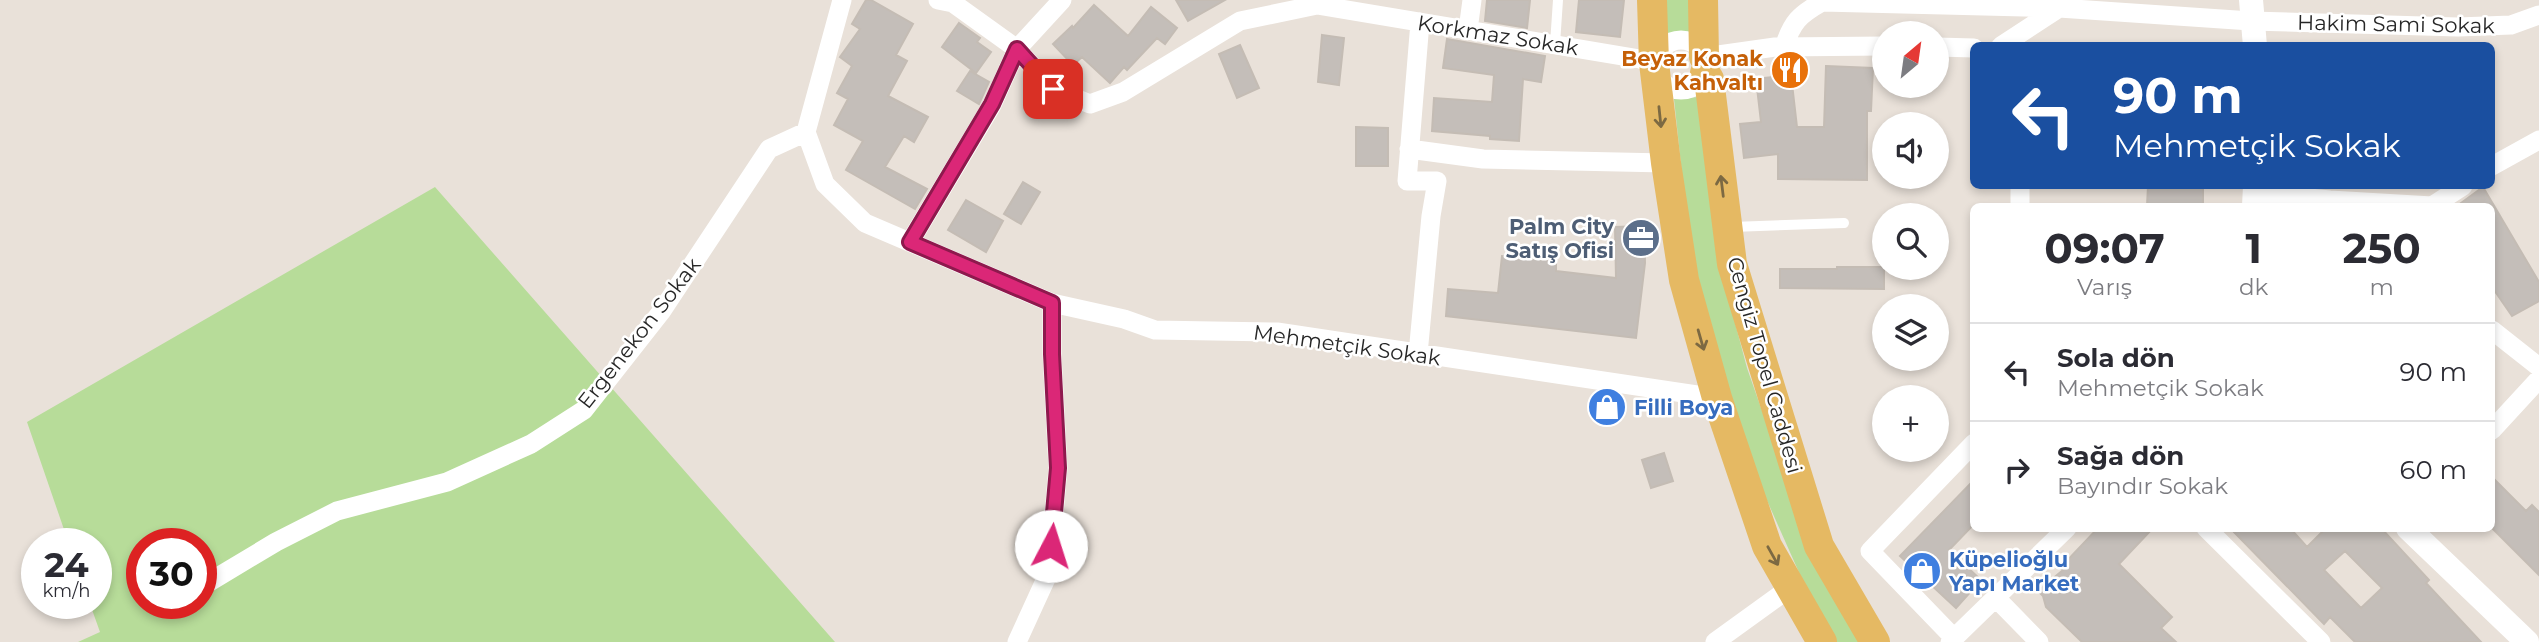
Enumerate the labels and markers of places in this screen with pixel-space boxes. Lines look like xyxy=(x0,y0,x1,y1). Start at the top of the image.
place label: Beyaz Konak Kahvaltı xyxy=(1621,46,1763,95)
restaurant icon: Beyaz Konak Kahvaltı xyxy=(1769,49,1811,91)
pin xyxy=(1023,59,1083,119)
place label: Palm City Satış Ofisi xyxy=(1505,214,1614,263)
office icon: Palm City Satış Ofisi xyxy=(1620,217,1662,259)
shop icon: Filli Boya xyxy=(1586,386,1628,428)
place label: Filli Boya xyxy=(1634,395,1733,420)
place label: Küpelioğlu Yapı Market xyxy=(1948,547,2079,596)
shop icon: Küpelioğlu Yapı Market xyxy=(1901,550,1943,592)

